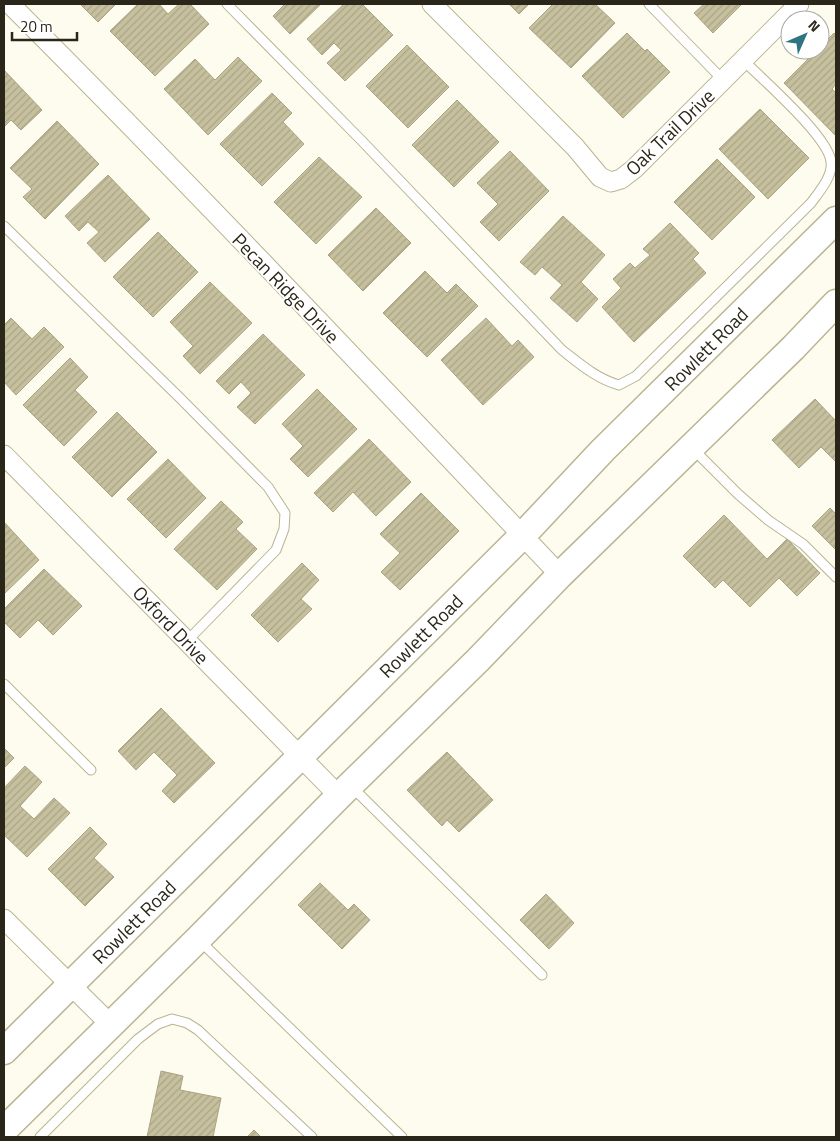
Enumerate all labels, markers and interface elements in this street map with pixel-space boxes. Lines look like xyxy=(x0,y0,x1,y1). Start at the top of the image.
scale bar xyxy=(12,10,78,42)
north arrow xyxy=(780,10,830,60)
text: 20 m xyxy=(20,15,53,38)
text: N xyxy=(804,15,825,36)
street label: Oak Trail Drive xyxy=(619,82,721,182)
street label: Pecan Ridge Drive xyxy=(226,226,347,350)
street label: Rowlett Road xyxy=(657,300,754,397)
street label: Oxford Drive xyxy=(126,579,216,670)
street label: Rowlett Road xyxy=(372,587,469,684)
street label: Rowlett Road xyxy=(85,873,182,970)

